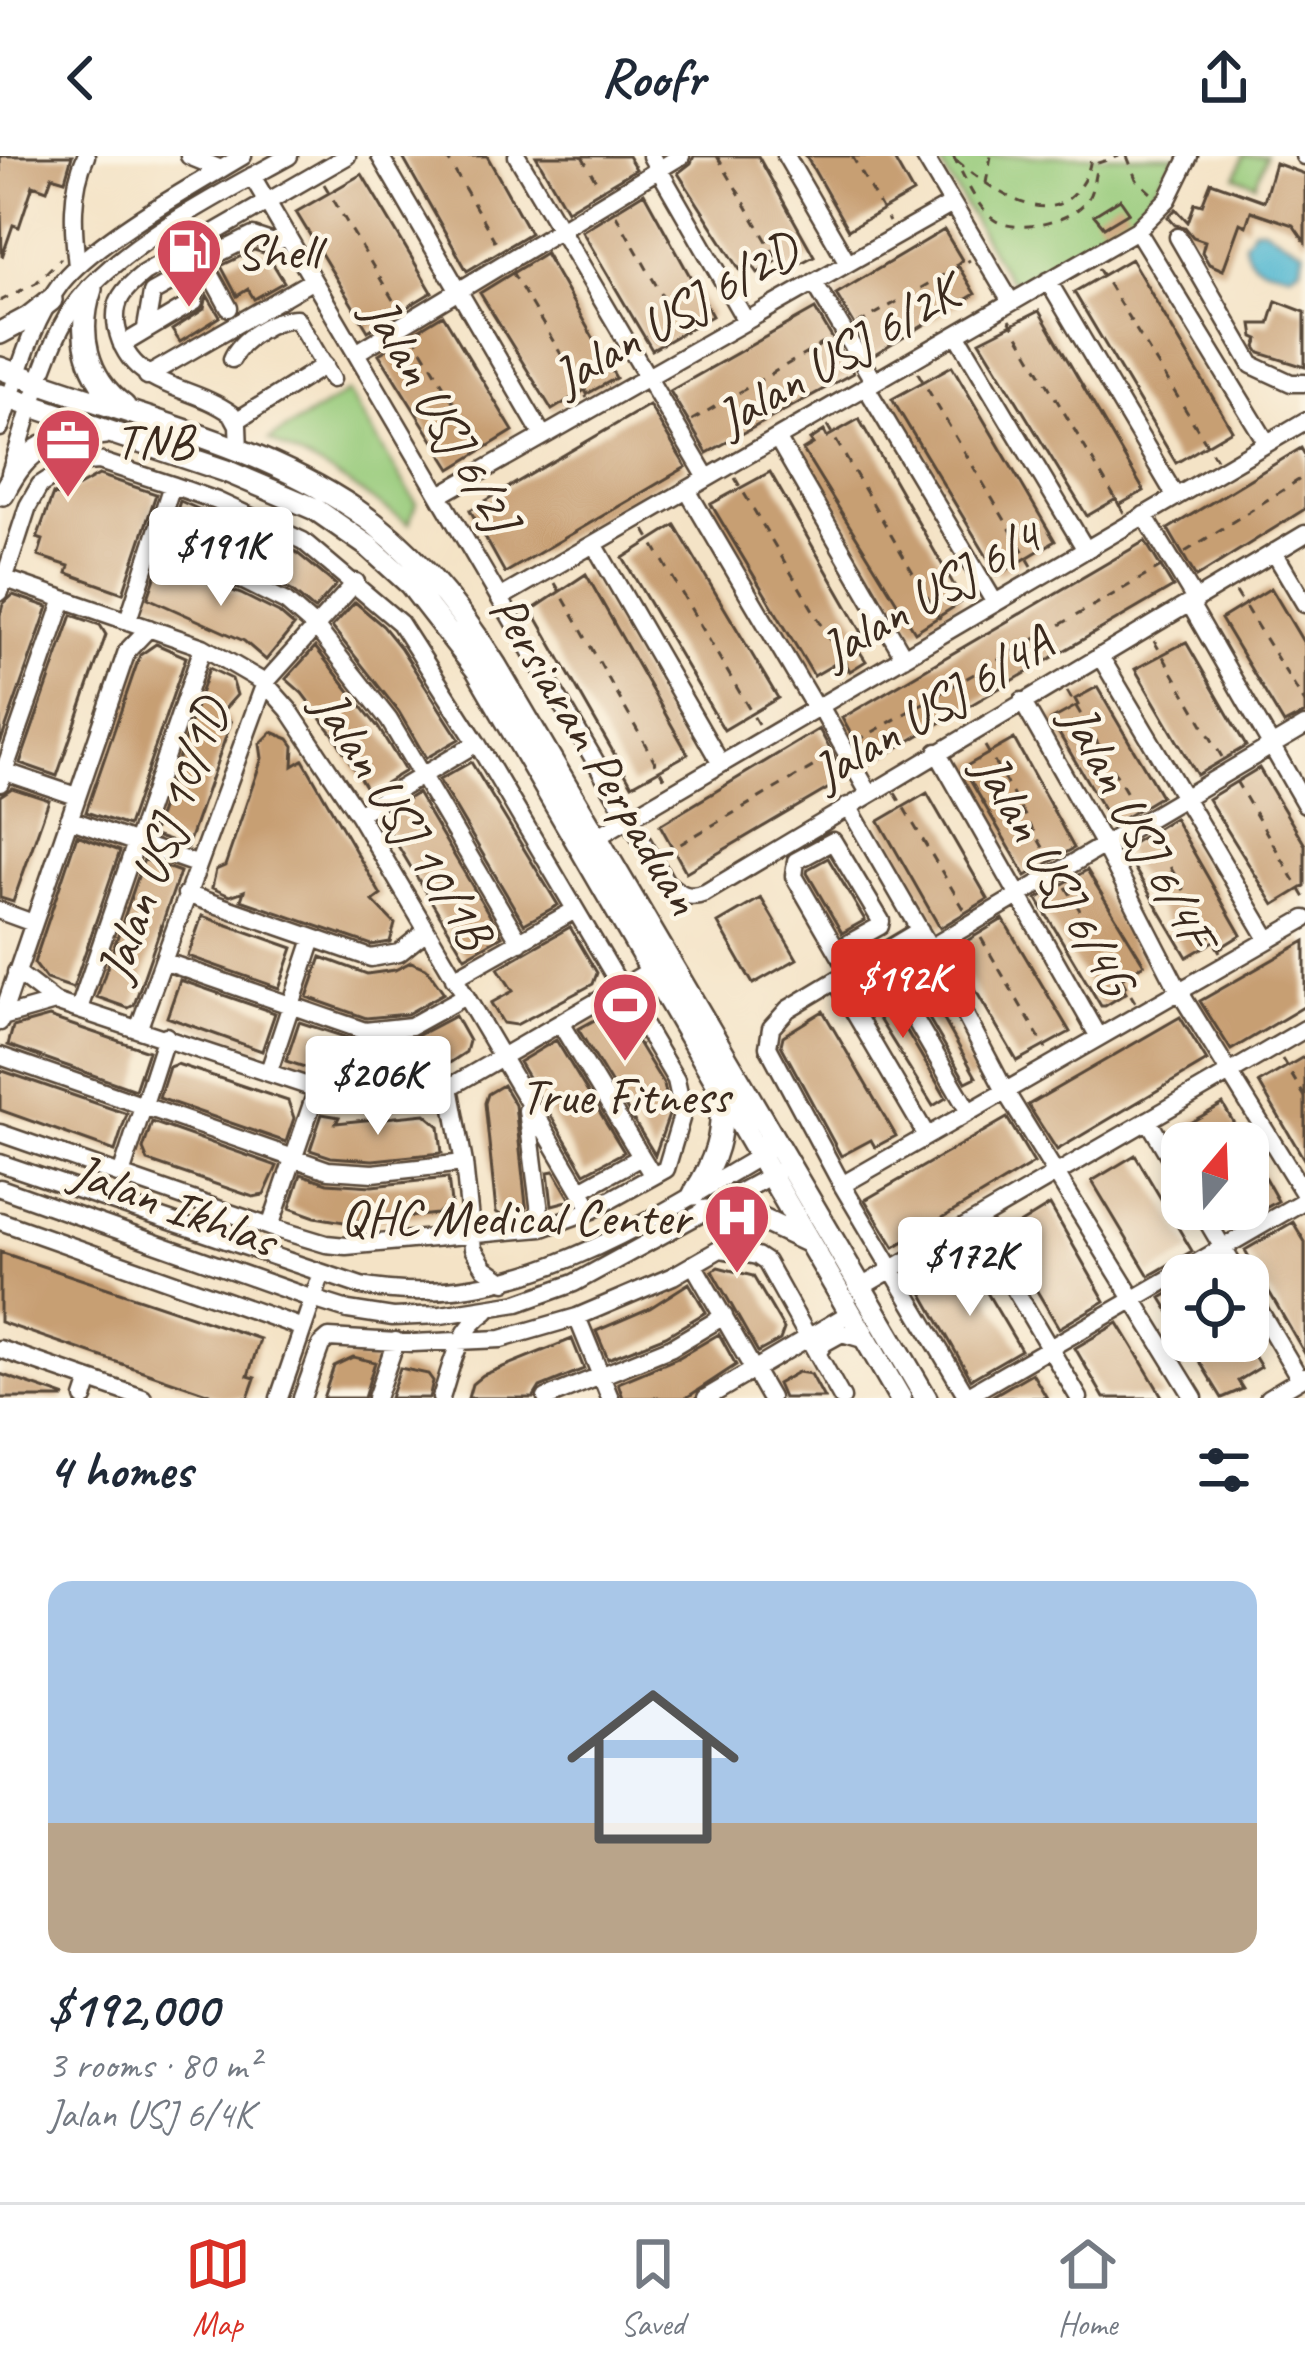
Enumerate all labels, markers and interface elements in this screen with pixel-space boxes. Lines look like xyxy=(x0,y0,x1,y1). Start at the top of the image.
text: Roofr xyxy=(601,44,704,112)
icon: back xyxy=(48,45,114,111)
icon: share xyxy=(1191,45,1257,111)
street label: Jalan USJ 6/2D xyxy=(538,215,813,410)
fuel station icon: Shell xyxy=(154,216,224,310)
place label: Shell xyxy=(236,219,328,283)
street label: Jalan USJ 6/2K xyxy=(702,255,977,451)
street label: Jalan USJ 6/2J xyxy=(347,284,537,548)
office icon: TNB xyxy=(33,406,103,500)
place label: TNB xyxy=(115,409,197,473)
street label: Jalan USJ 6/4 xyxy=(806,502,1056,683)
pin: $191K xyxy=(137,507,305,609)
text: $191K xyxy=(176,521,266,570)
street label: Persiaran Perpaduan xyxy=(475,582,717,927)
street label: Jalan USJ 6/4A xyxy=(798,609,1066,805)
street label: Jalan USJ 10/1B xyxy=(297,676,509,963)
street label: Jalan USJ 10/1D xyxy=(80,686,244,992)
street label: Jalan USJ 6/4F xyxy=(1046,691,1234,968)
street label: Jalan USJ 6/4G xyxy=(958,740,1151,1010)
pin: $192K xyxy=(819,939,987,1041)
text: $192K xyxy=(858,953,948,1002)
sports icon: True Fitness xyxy=(590,970,660,1064)
pin: $206K xyxy=(294,1036,462,1138)
text: $206K xyxy=(333,1050,423,1099)
place label: True Fitness xyxy=(520,1064,734,1128)
north arrow xyxy=(1161,1122,1269,1230)
map controls xyxy=(1161,1122,1269,1362)
street label: Jalan Ikhlas xyxy=(60,1138,289,1273)
hospital icon: QHC Medical Center xyxy=(702,1182,772,1276)
place label: QHC Medical Center xyxy=(341,1185,694,1249)
pin: $172K xyxy=(886,1217,1054,1319)
text: $172K xyxy=(925,1231,1015,1280)
button: locate xyxy=(1161,1254,1269,1362)
icon: filters xyxy=(1191,1437,1257,1503)
text: 4 homes xyxy=(48,1438,192,1502)
icon: home xyxy=(545,1659,761,1875)
text: $192,000 xyxy=(48,1977,218,2041)
text: 3 rooms · 80 m² xyxy=(48,2041,259,2090)
text: Jalan USJ 6/4K xyxy=(48,2090,253,2139)
tab: Map xyxy=(185,2231,251,2345)
tab: Saved xyxy=(620,2231,686,2345)
tab: Home xyxy=(1055,2231,1121,2345)

